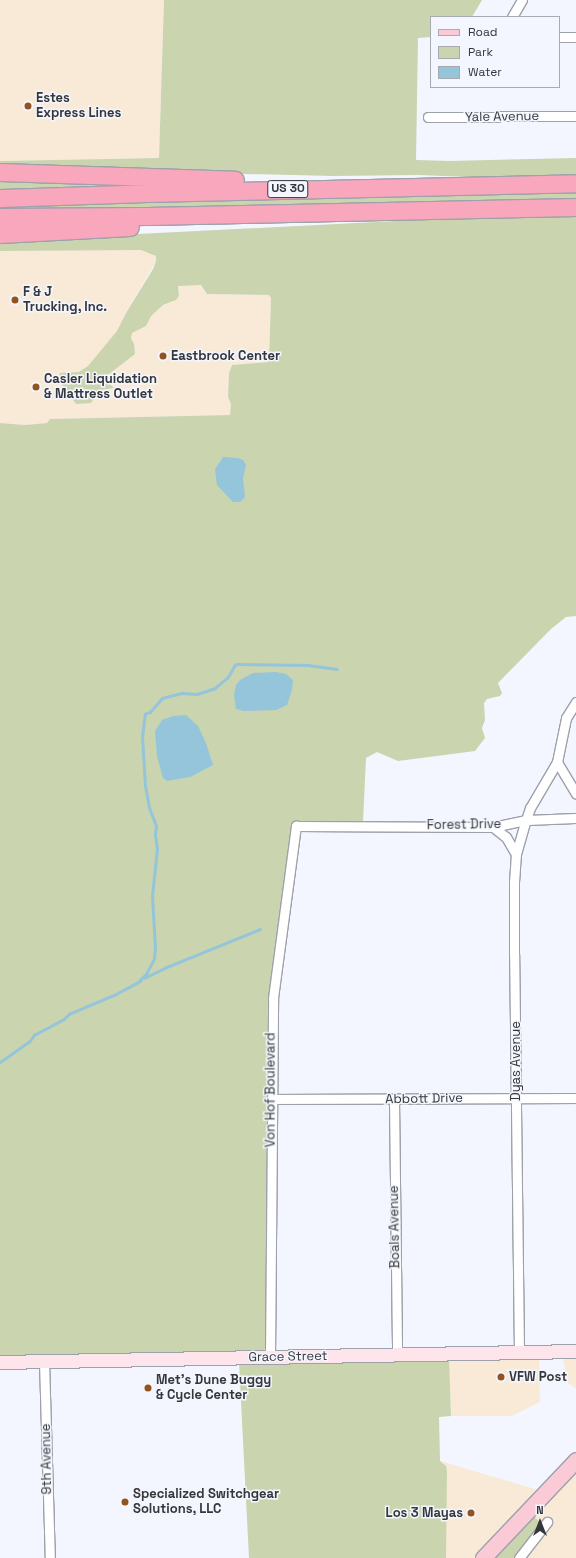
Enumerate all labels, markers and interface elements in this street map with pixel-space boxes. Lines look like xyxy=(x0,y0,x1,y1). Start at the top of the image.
legend xyxy=(430,16,560,88)
text: Road xyxy=(468,24,497,40)
text: Park xyxy=(468,44,493,60)
text: Water xyxy=(468,64,502,80)
place label: Estes Express Lines xyxy=(36,91,121,122)
marker: Estes Express Lines xyxy=(23,101,33,111)
street label: Yale Avenue xyxy=(465,109,539,125)
road number: US 30 xyxy=(267,179,309,199)
place label: F & J Trucking, Inc. xyxy=(23,285,108,316)
marker: F & J Trucking, Inc. xyxy=(10,295,20,305)
place label: Eastbrook Center xyxy=(171,348,280,364)
marker: Eastbrook Center xyxy=(158,351,168,361)
place label: Casler Liquidation & Mattress Outlet xyxy=(44,372,157,403)
marker: Casler Liquidation & Mattress Outlet xyxy=(31,382,41,392)
street label: Forest Drive xyxy=(427,817,501,833)
street label: Dyas Avenue xyxy=(508,1021,524,1101)
street label: Von Hof Boulevard xyxy=(263,1033,279,1147)
street label: Abbott Drive xyxy=(385,1091,463,1107)
street label: Boals Avenue xyxy=(386,1185,404,1269)
street label: Grace Street xyxy=(248,1349,328,1365)
place label: VFW Post xyxy=(509,1369,567,1385)
marker: VFW Post xyxy=(496,1372,506,1382)
place label: Met's Dune Buggy & Cycle Center xyxy=(156,1373,271,1404)
marker: Met's Dune Buggy & Cycle Center xyxy=(143,1383,153,1393)
street label: 9th Avenue xyxy=(39,1423,55,1495)
place label: Specialized Switchgear Solutions, LLC xyxy=(133,1487,279,1518)
marker: Specialized Switchgear Solutions, LLC xyxy=(120,1497,130,1507)
north arrow xyxy=(520,1502,560,1542)
text: N xyxy=(536,1503,544,1517)
place label: Los 3 Mayas xyxy=(386,1505,463,1521)
marker: Los 3 Mayas xyxy=(466,1508,476,1518)

